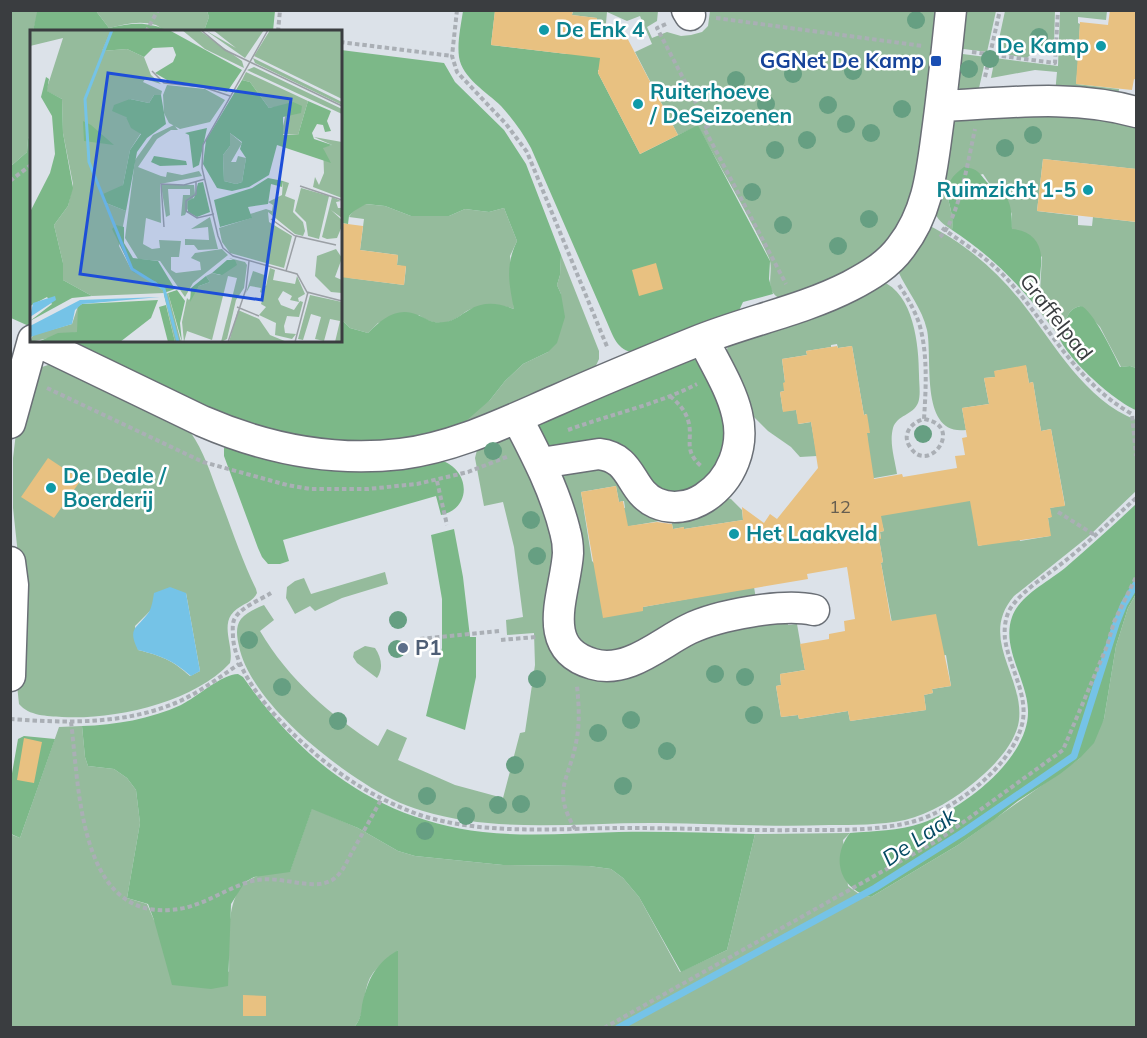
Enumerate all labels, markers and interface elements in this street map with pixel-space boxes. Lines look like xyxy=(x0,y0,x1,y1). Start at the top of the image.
place label: De Enk 4 xyxy=(556,16,645,42)
marker: De Enk 4 xyxy=(537,23,551,37)
inset map xyxy=(30,30,342,342)
place label: De Kamp xyxy=(997,32,1089,58)
marker: De Kamp xyxy=(1094,39,1108,53)
place label: GGNet De Kamp xyxy=(760,47,924,73)
marker: GGNet De Kamp xyxy=(929,54,943,68)
place label: Ruiterhoeve / DeSeizoenen xyxy=(649,78,792,128)
marker: Ruiterhoeve / DeSeizoenen xyxy=(631,97,645,111)
place label: Ruimzicht 1-5 xyxy=(936,176,1076,202)
marker: Ruimzicht 1-5 xyxy=(1081,183,1095,197)
street label: Graffelpad xyxy=(1015,268,1099,365)
place label: De Deale / Boerderij xyxy=(63,462,168,512)
marker: De Deale / Boerderij xyxy=(44,481,58,495)
house number: 12 xyxy=(829,495,851,518)
place label: Het Laakveld xyxy=(746,520,878,546)
marker: Het Laakveld xyxy=(727,527,741,541)
place label: P1 xyxy=(415,634,442,660)
marker: P1 xyxy=(396,641,410,655)
water label: De Laak xyxy=(876,802,962,872)

